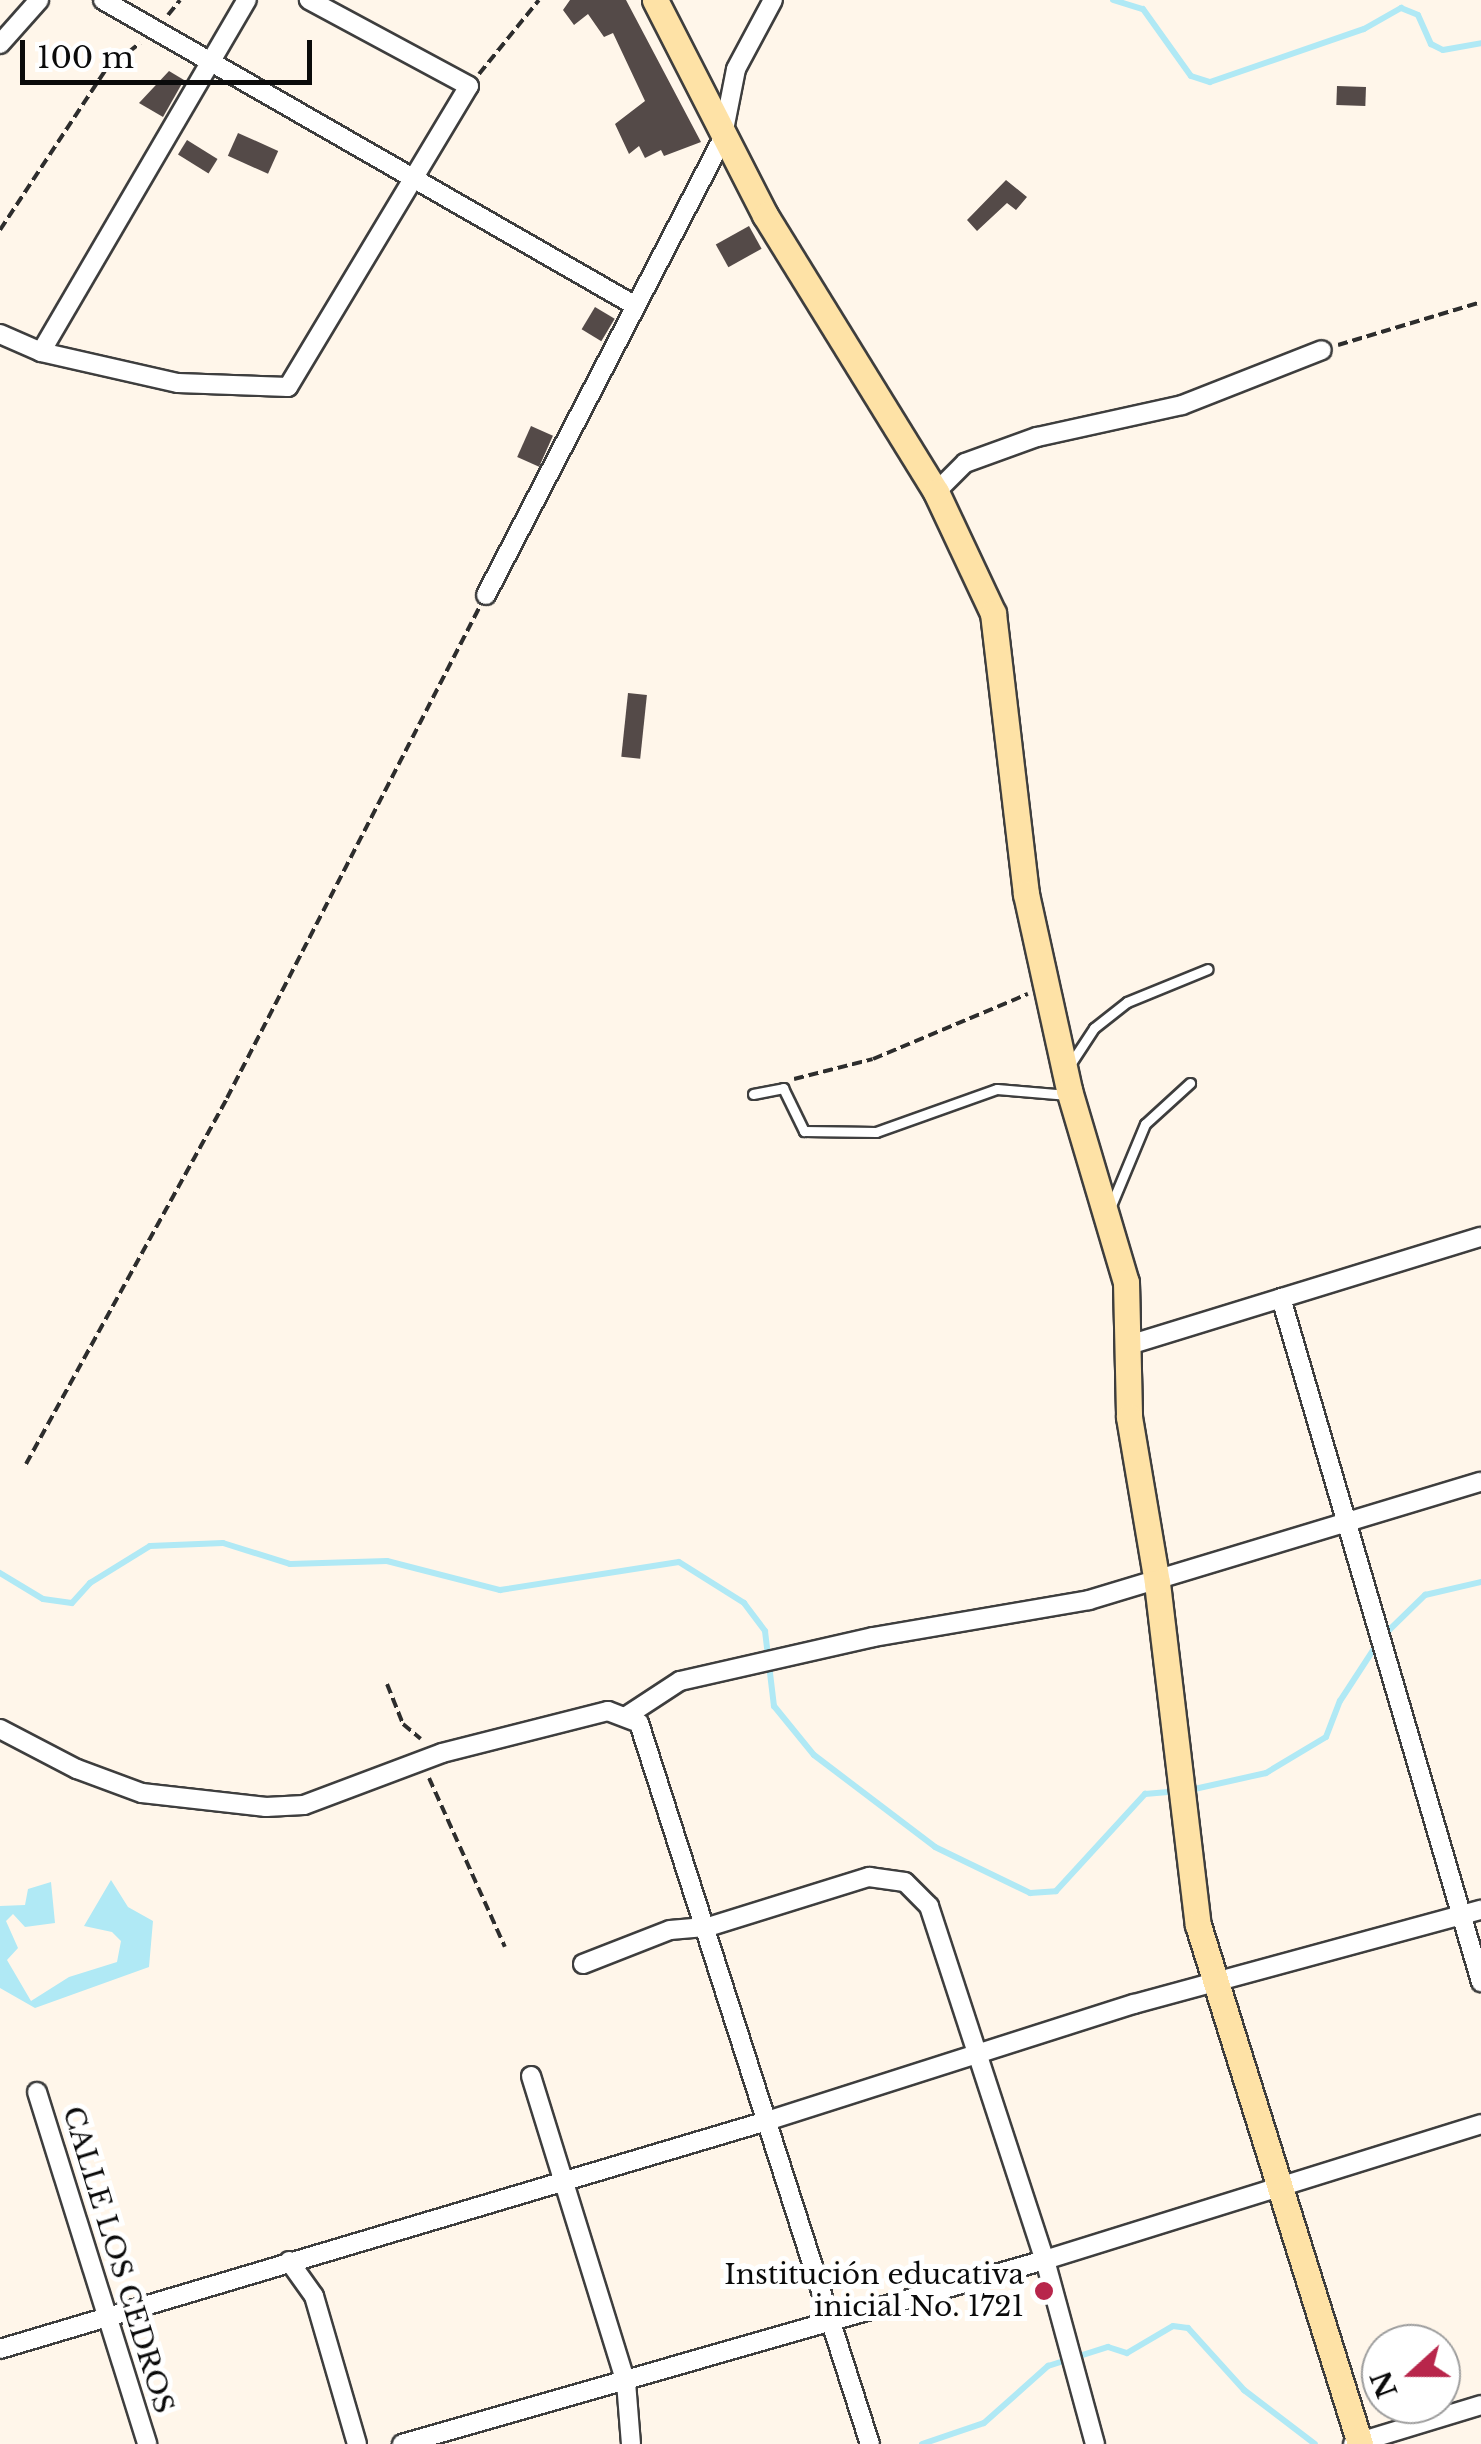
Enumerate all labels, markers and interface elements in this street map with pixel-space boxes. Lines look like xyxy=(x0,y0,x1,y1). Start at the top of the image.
scale bar xyxy=(25,20,318,82)
text: 100 m xyxy=(37,39,134,76)
street label: CALLE LOS CEDROS xyxy=(55,2102,181,2418)
place label: Institución educativa inicial No. 1721 xyxy=(724,2258,1024,2324)
marker: Institución educativa inicial No. 1721 xyxy=(1033,2280,1055,2302)
north arrow xyxy=(1361,2324,1461,2424)
text: N xyxy=(1363,2366,1405,2403)

